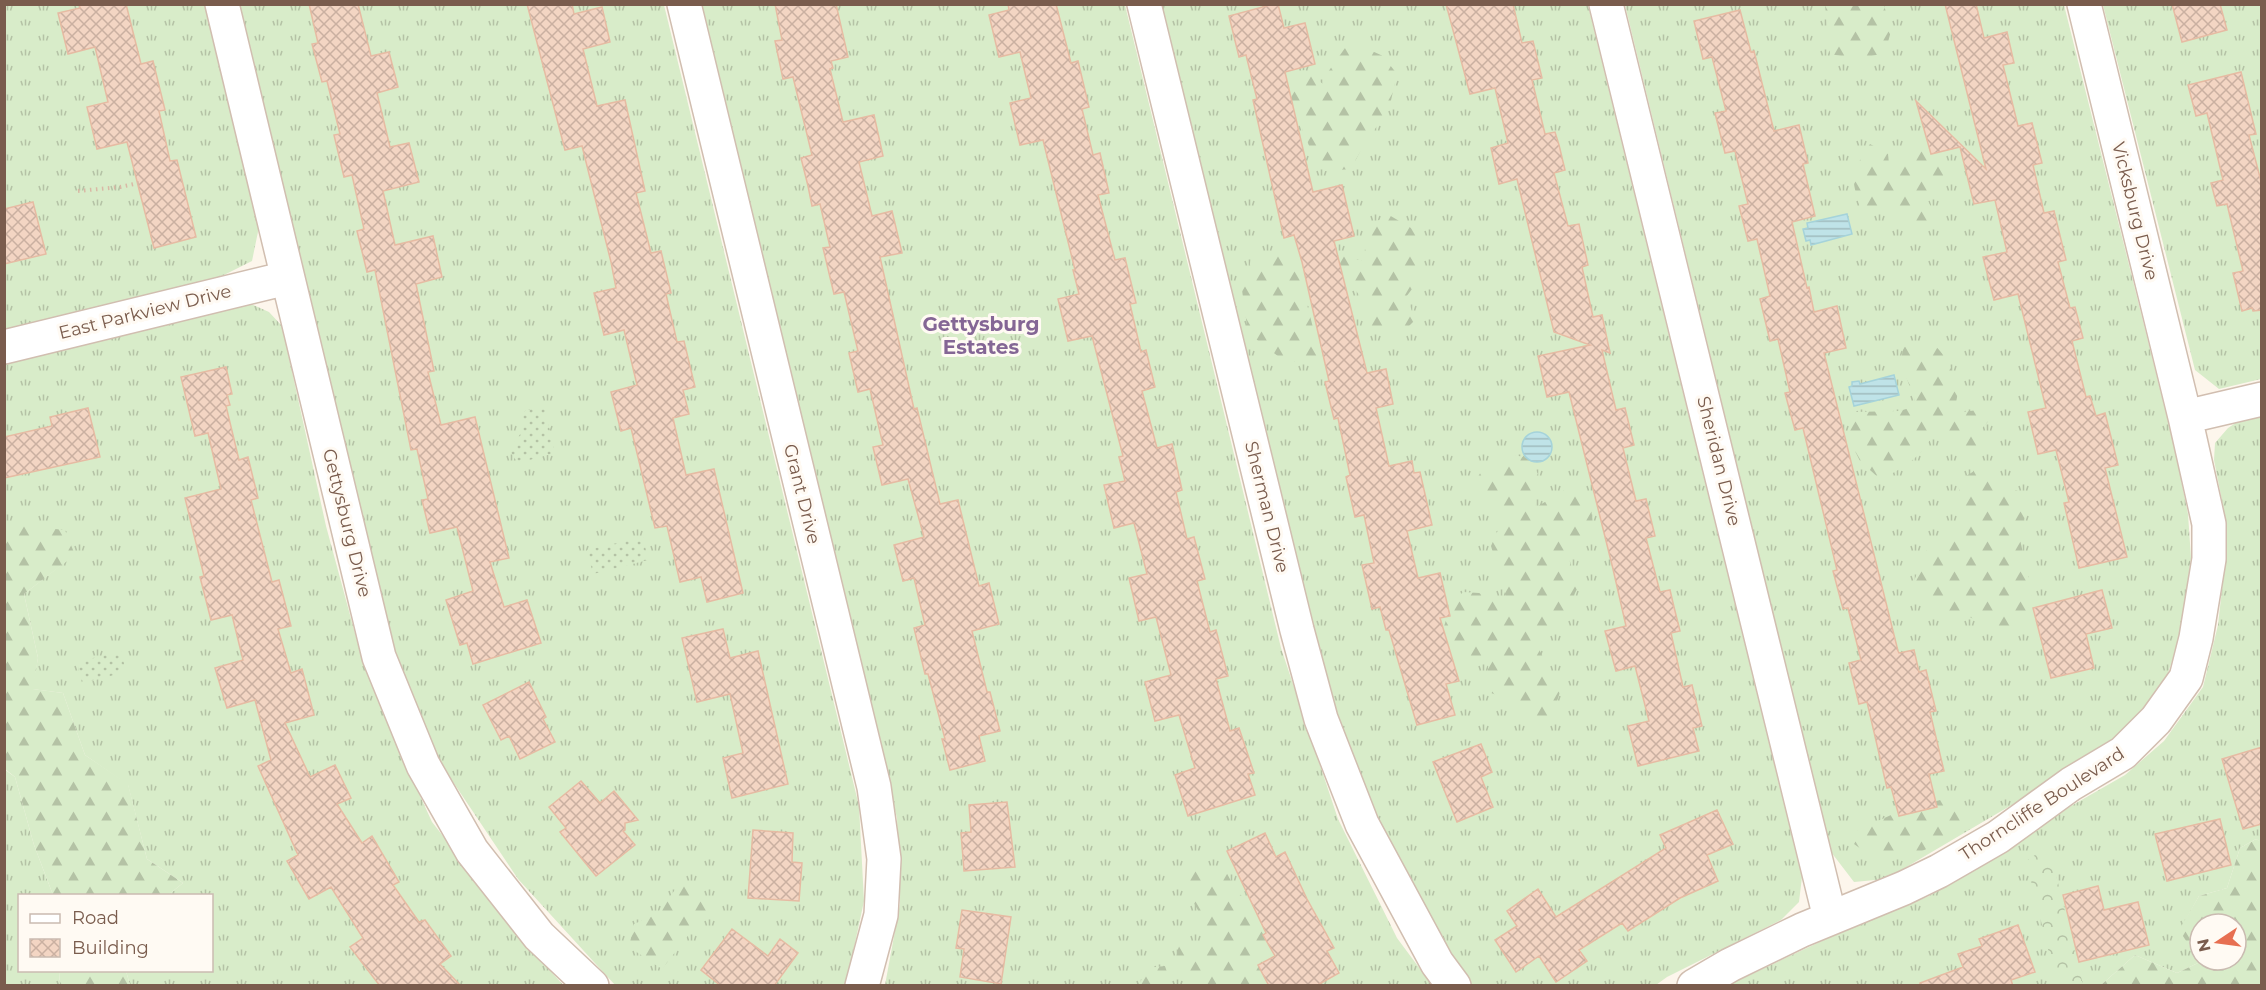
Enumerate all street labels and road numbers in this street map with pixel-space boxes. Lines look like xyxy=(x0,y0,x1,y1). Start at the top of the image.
street label: Vicksburg Drive xyxy=(2107,140,2163,283)
street label: East Parkview Drive xyxy=(56,280,234,344)
street label: Sheridan Drive xyxy=(1692,394,1746,528)
street label: Sherman Drive xyxy=(1240,439,1294,575)
street label: Grant Drive xyxy=(779,442,825,546)
street label: Gettysburg Drive xyxy=(318,446,376,600)
street label: Thorncliffe Boulevard xyxy=(1955,742,2129,866)

